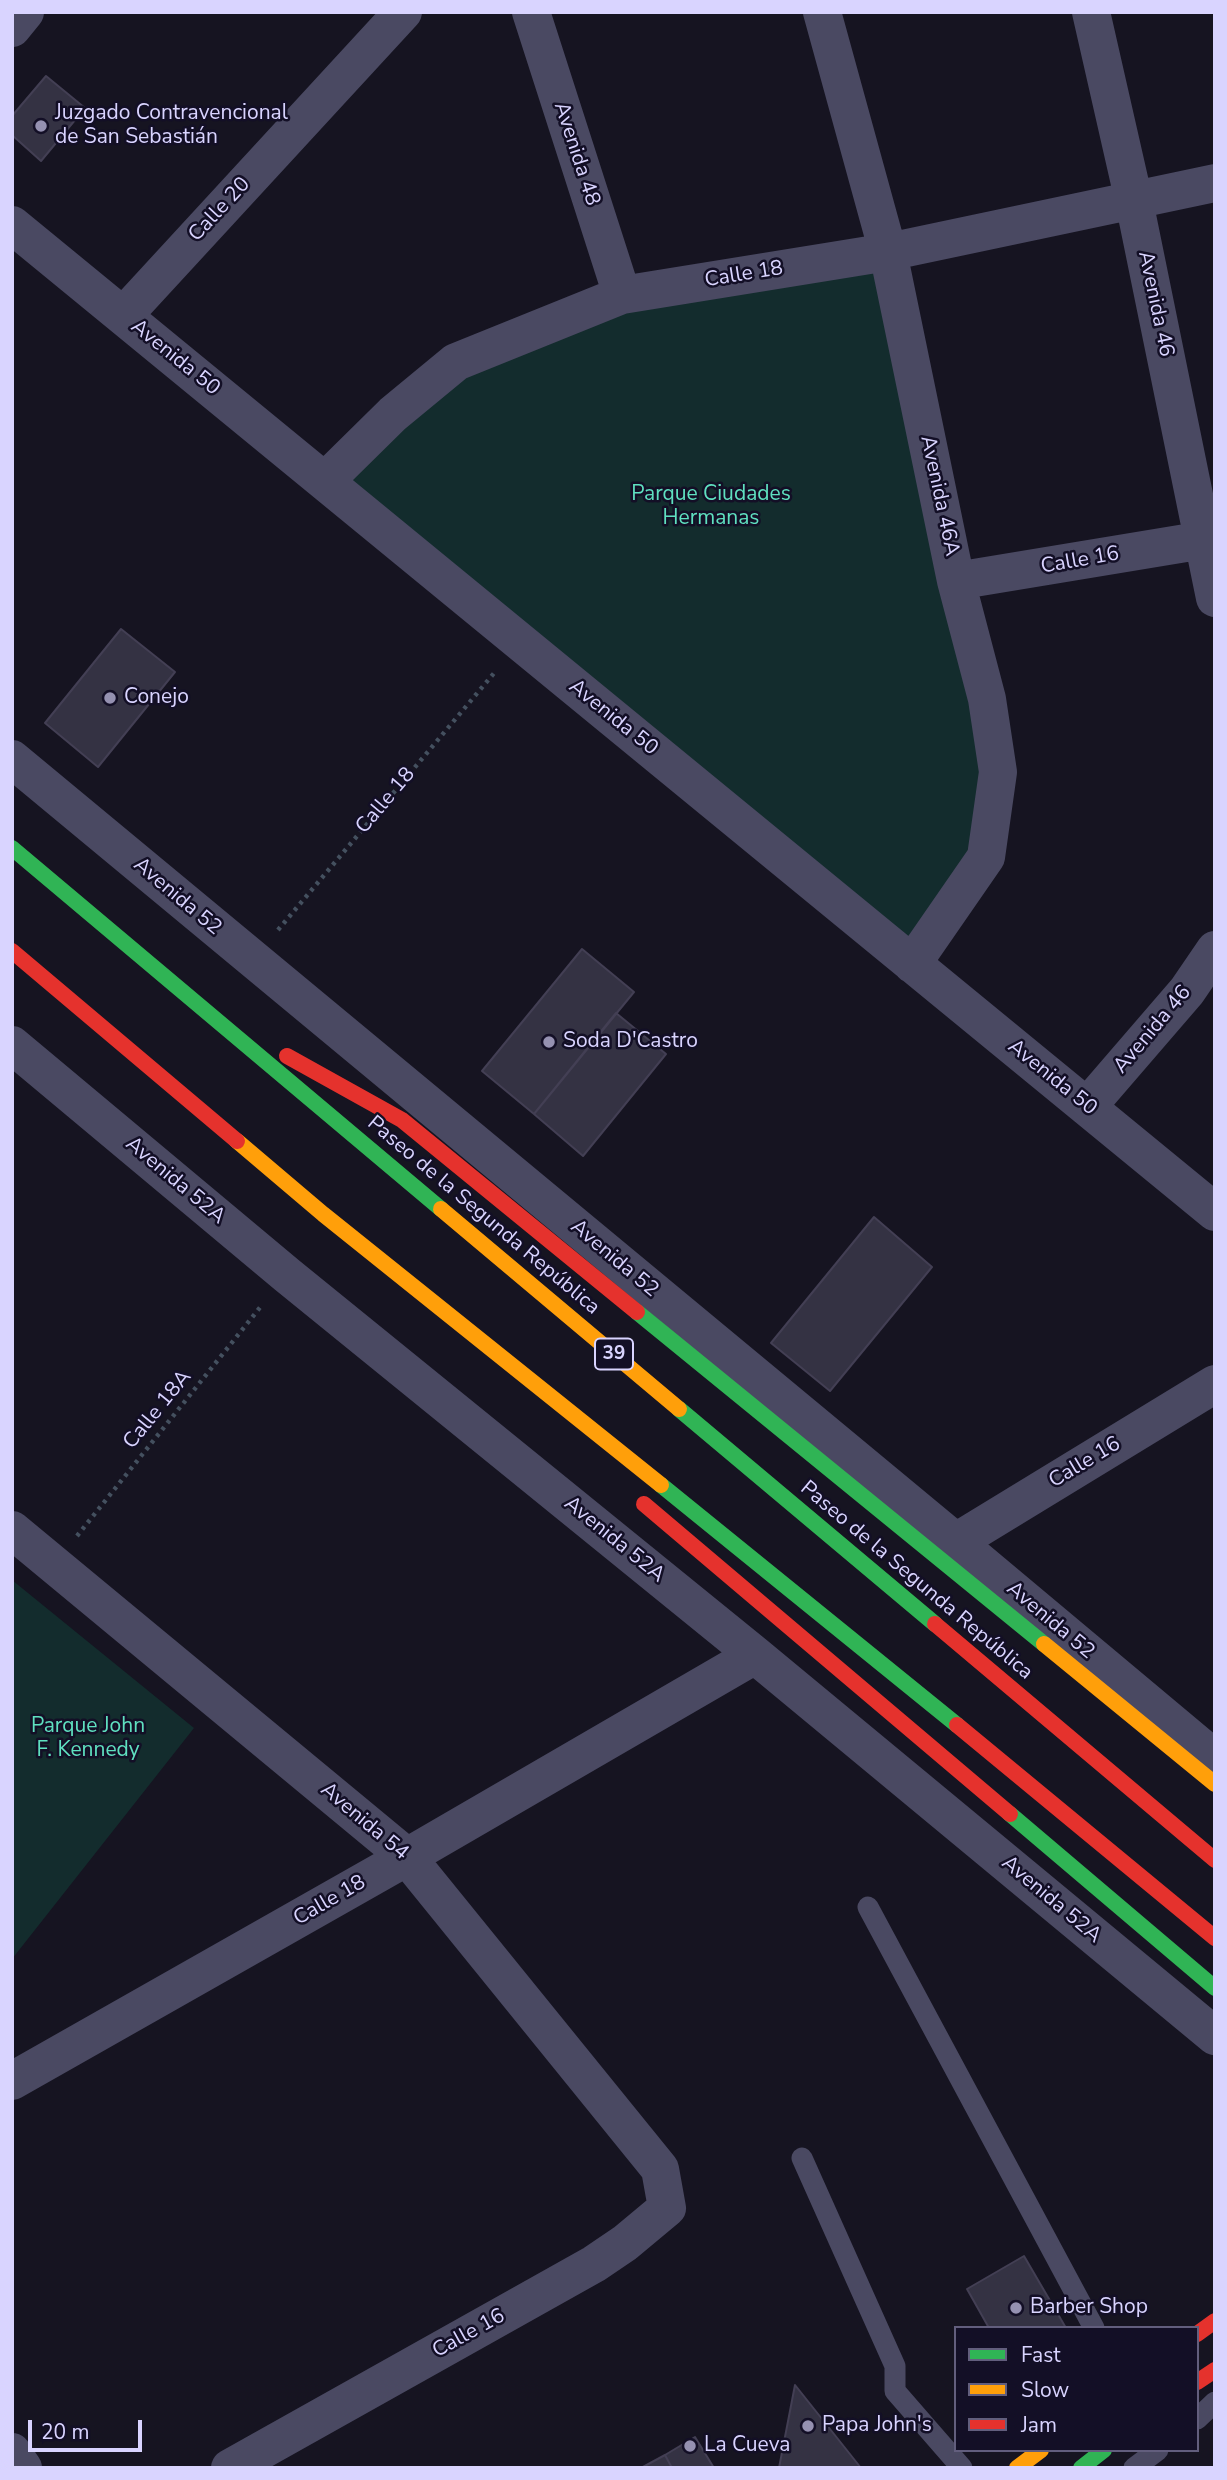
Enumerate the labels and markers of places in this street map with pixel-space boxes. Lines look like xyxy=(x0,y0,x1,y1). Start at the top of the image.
place label: Juzgado Contravencional de San Sebastián xyxy=(55,101,288,151)
marker: Juzgado Contravencional de San Sebastián xyxy=(33,118,49,134)
place label: Conejo xyxy=(124,685,189,711)
marker: Conejo xyxy=(102,690,118,706)
place label: Soda D'Castro xyxy=(563,1029,698,1055)
marker: Soda D'Castro xyxy=(541,1034,557,1050)
place label: Barber Shop xyxy=(1030,2295,1148,2321)
marker: Barber Shop xyxy=(1008,2300,1024,2316)
place label: Papa John's xyxy=(822,2413,932,2439)
marker: Papa John's xyxy=(800,2418,816,2434)
place label: La Cueva xyxy=(704,2433,790,2459)
marker: La Cueva xyxy=(682,2438,698,2454)

